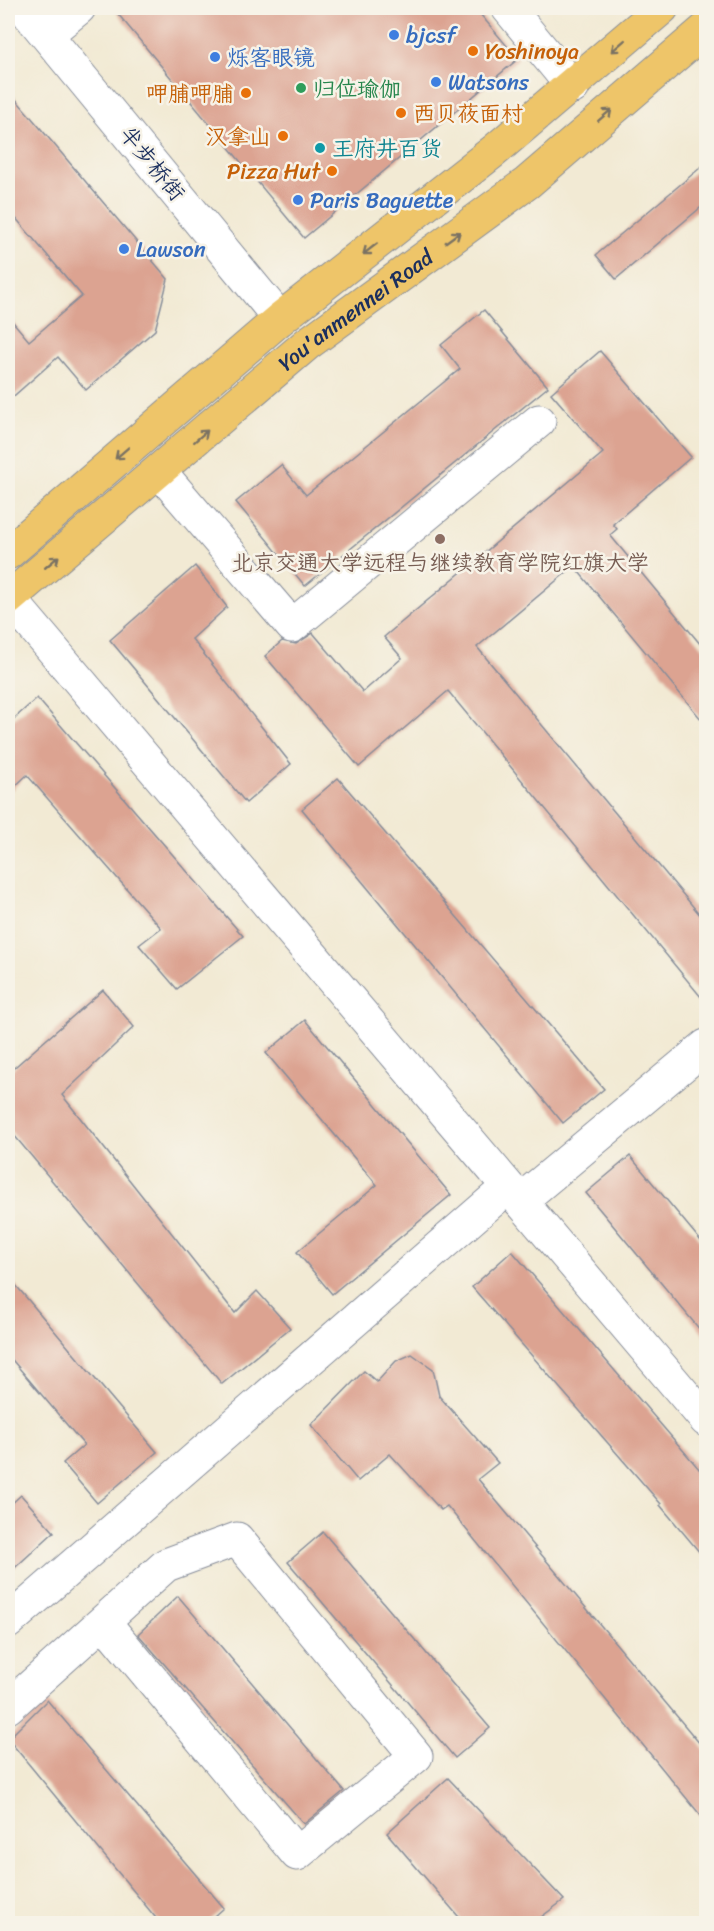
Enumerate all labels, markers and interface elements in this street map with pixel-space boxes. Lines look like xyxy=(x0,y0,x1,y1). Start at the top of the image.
place label: bjcsf xyxy=(406,16,458,55)
marker: bjcsf xyxy=(387,28,401,42)
place label: Yoshinoya xyxy=(485,32,579,71)
place label: 烁客眼镜 xyxy=(227,38,315,77)
one-way arrow xyxy=(611,39,626,53)
marker: Yoshinoya xyxy=(466,44,480,58)
marker: 烁客眼镜 xyxy=(208,50,222,64)
place label: Watsons xyxy=(448,63,530,102)
place label: 归位瑜伽 xyxy=(313,69,401,108)
place label: 呷脯呷脯 xyxy=(146,74,234,113)
marker: Watsons xyxy=(429,75,443,89)
marker: 归位瑜伽 xyxy=(294,81,308,95)
marker: 呷脯呷脯 xyxy=(239,86,253,100)
place label: 西贝莜面村 xyxy=(413,94,523,133)
marker: 西贝莜面村 xyxy=(394,106,408,120)
one-way arrow xyxy=(597,109,613,122)
street label: 半步桥街 xyxy=(110,117,195,210)
place label: 汉拿山 xyxy=(205,117,271,156)
marker: 汉拿山 xyxy=(276,129,290,143)
place label: 王府井百货 xyxy=(332,129,442,168)
marker: 王府井百货 xyxy=(313,141,327,155)
place label: Pizza Hut xyxy=(227,152,321,191)
marker: Pizza Hut xyxy=(325,164,339,178)
place label: Paris Baguette xyxy=(310,181,454,220)
marker: Paris Baguette xyxy=(291,193,305,207)
place label: Lawson xyxy=(136,230,206,269)
one-way arrow xyxy=(445,231,461,243)
street label: You'anmennei Road xyxy=(269,238,443,381)
marker: Lawson xyxy=(117,242,131,256)
one-way arrow xyxy=(362,243,378,256)
one-way arrow xyxy=(193,429,209,442)
one-way arrow xyxy=(114,446,129,460)
marker: 北京交通大学远程与继续教育学院红旗大学 xyxy=(433,532,447,546)
place label: 北京交通大学远程与继续教育学院红旗大学 xyxy=(231,543,649,582)
one-way arrow xyxy=(44,555,60,568)

